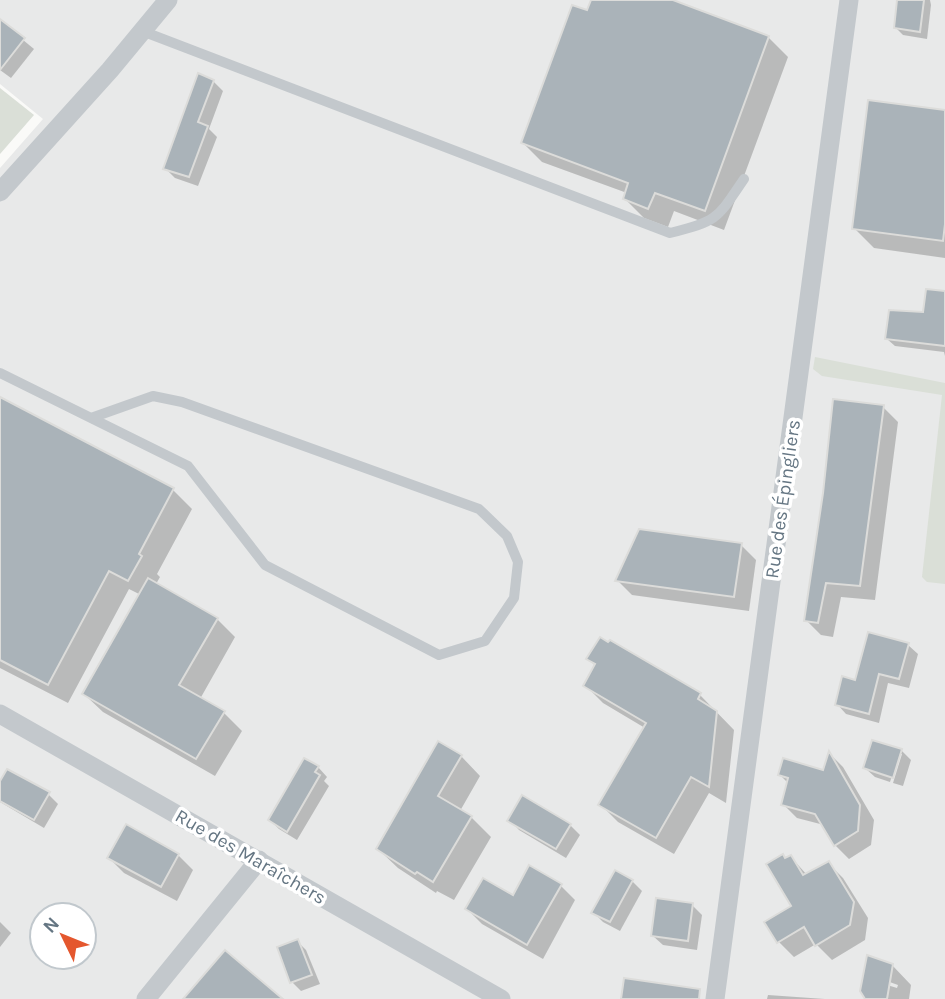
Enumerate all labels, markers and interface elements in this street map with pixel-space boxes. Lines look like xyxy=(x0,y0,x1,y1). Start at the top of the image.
street label: Rue des Épingliers xyxy=(760,418,805,580)
street label: Rue des Maraîchers xyxy=(171,805,330,909)
north arrow xyxy=(28,901,98,971)
text: N xyxy=(39,913,64,938)

